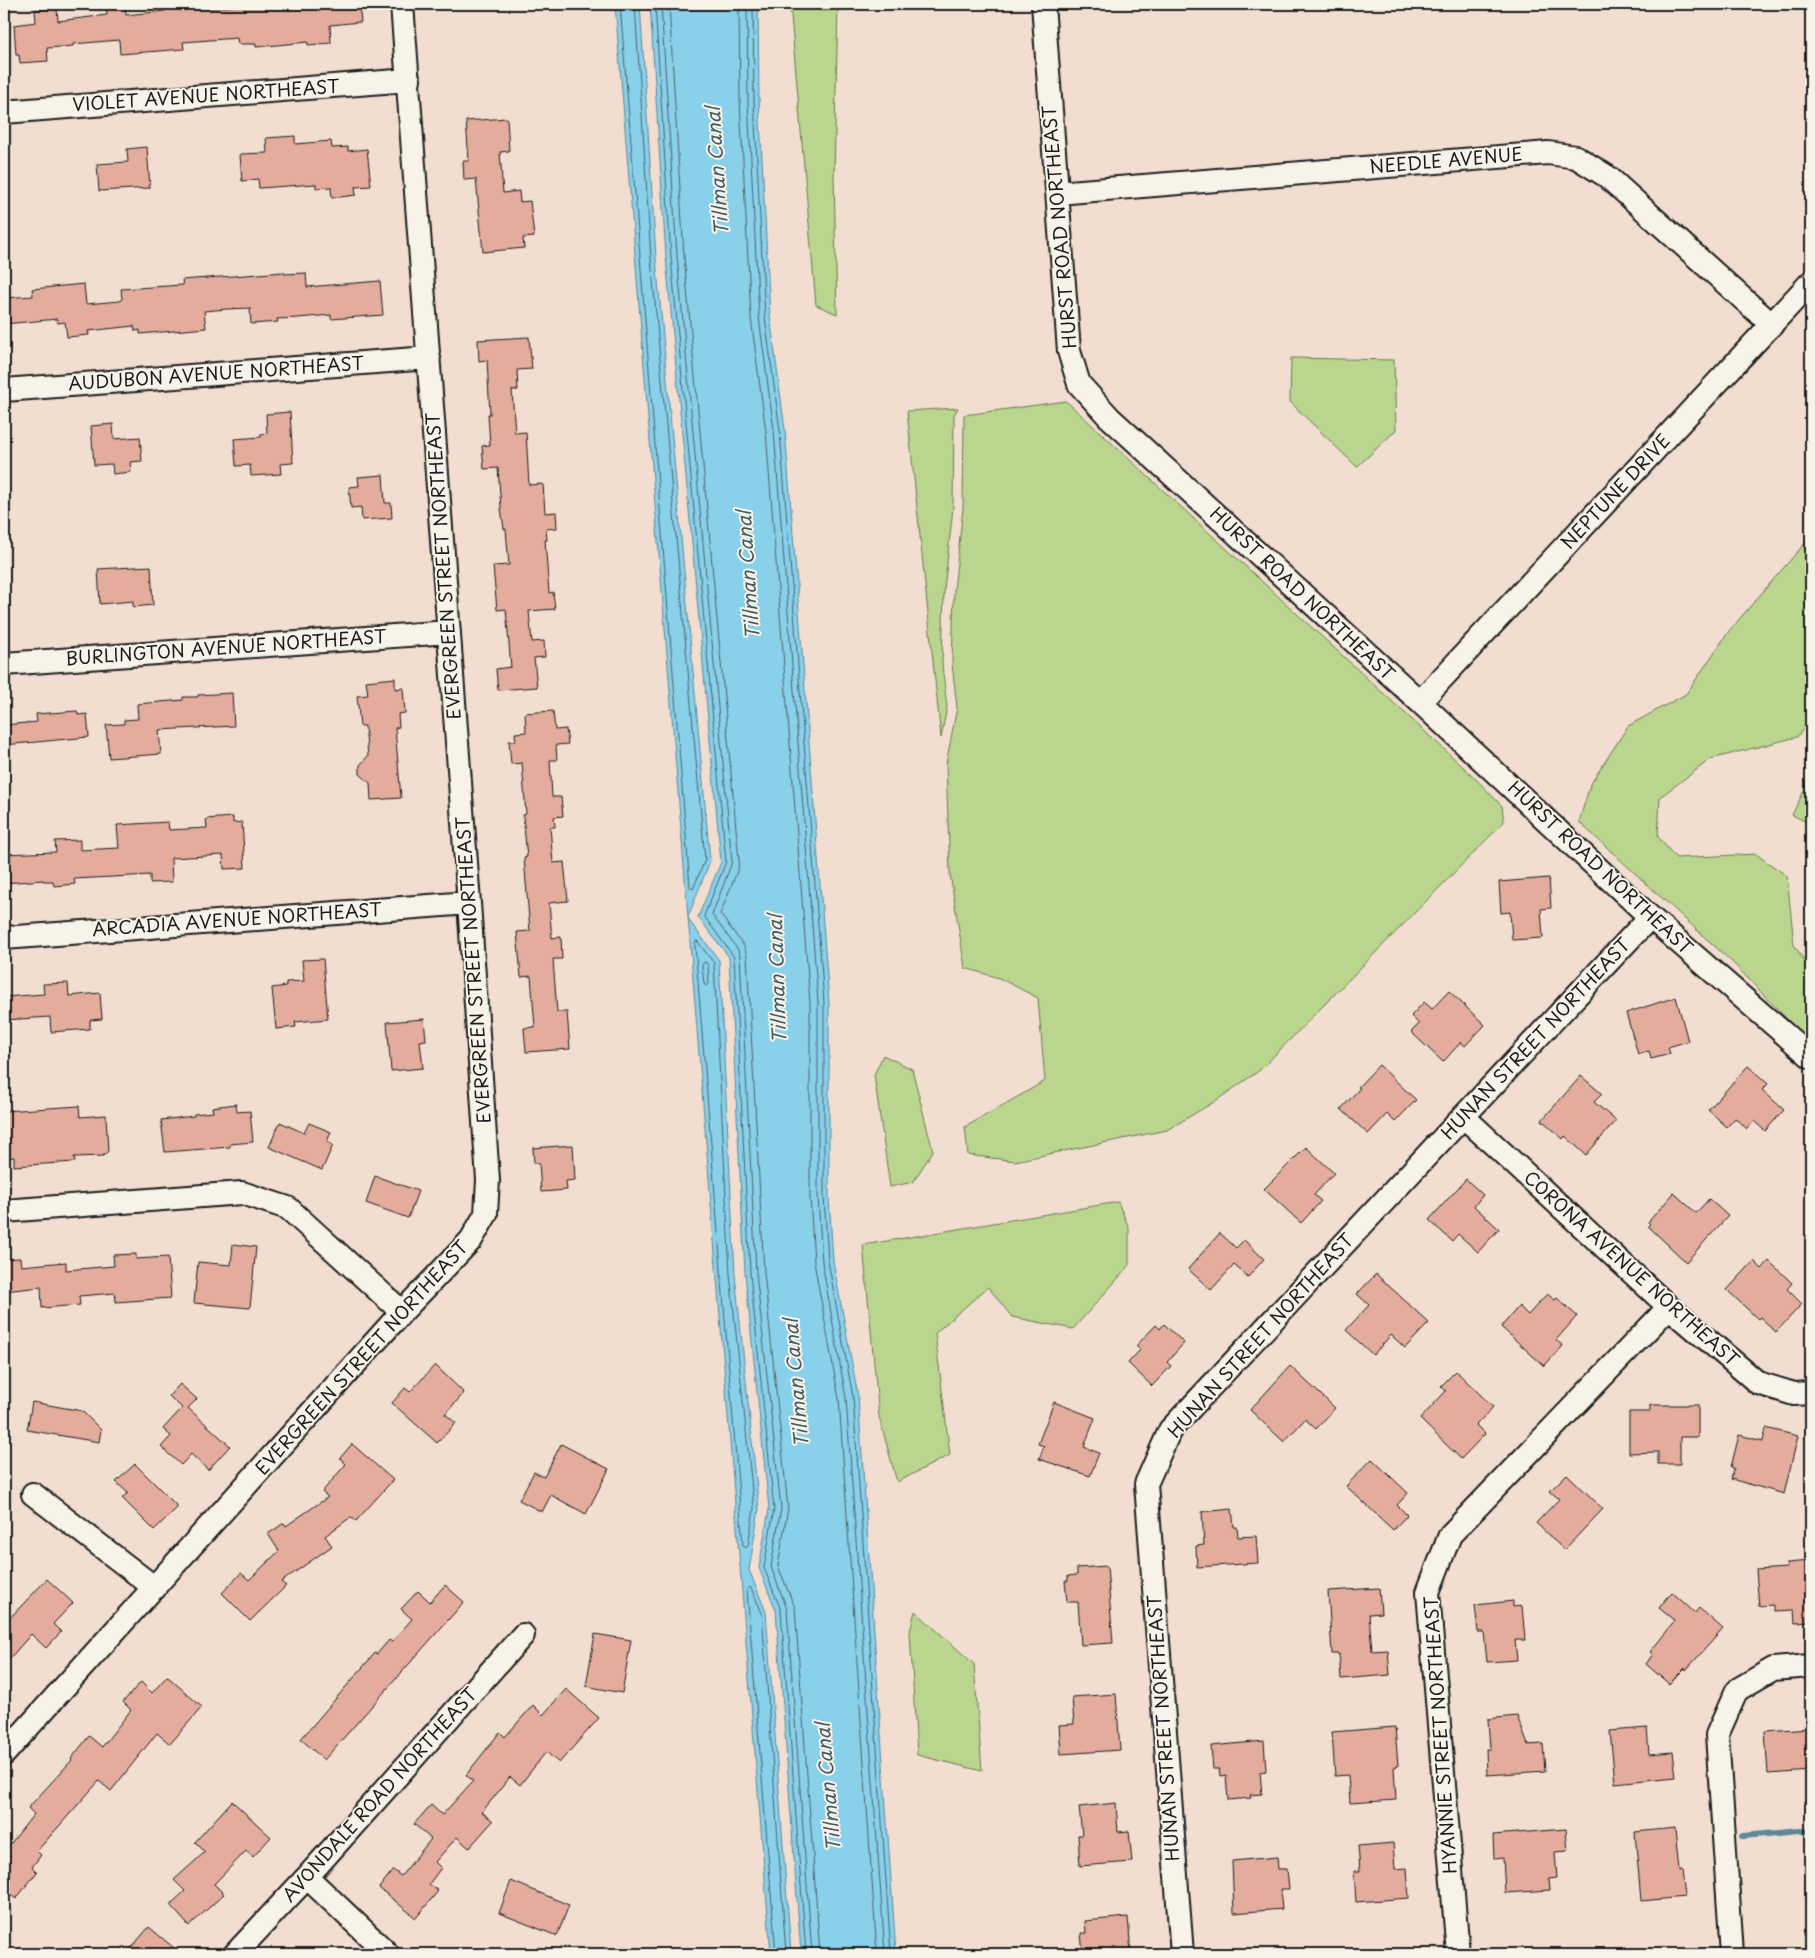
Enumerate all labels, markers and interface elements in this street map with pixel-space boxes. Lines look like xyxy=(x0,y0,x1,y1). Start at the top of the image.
street label: VIOLET AVENUE NORTHEAST xyxy=(72,72,341,117)
water label: Tillman Canal xyxy=(697,103,734,237)
street label: HURST ROAD NORTHEAST xyxy=(1034,104,1083,350)
street label: NEEDLE AVENUE xyxy=(1368,139,1524,180)
street label: AUDUBON AVENUE NORTHEAST xyxy=(67,349,365,396)
street label: EVERGREEN STREET NORTHEAST xyxy=(418,411,467,720)
street label: NEPTUNE DRIVE xyxy=(1554,427,1676,555)
street label: HURST ROAD NORTHEAST xyxy=(1205,500,1402,686)
water label: Tillman Canal xyxy=(728,507,765,641)
street label: BURLINGTON AVENUE NORTHEAST xyxy=(65,622,388,671)
street label: HURST ROAD NORTHEAST xyxy=(1503,774,1700,960)
street label: EVERGREEN STREET NORTHEAST xyxy=(448,815,497,1124)
street label: ARCADIA AVENUE NORTHEAST xyxy=(91,895,383,942)
water label: Tillman Canal xyxy=(760,911,792,1044)
street label: HUNAN STREET NORTHEAST xyxy=(1434,931,1636,1145)
street label: CORONA AVENUE NORTHEAST xyxy=(1518,1164,1746,1373)
street label: HUNAN STREET NORTHEAST xyxy=(1161,1226,1360,1443)
street label: EVERGREEN STREET NORTHEAST xyxy=(248,1233,474,1480)
water label: Tillman Canal xyxy=(775,1315,815,1449)
street label: HUNAN STREET NORTHEAST xyxy=(1140,1593,1185,1862)
street label: HYANNIE STREET NORTHEAST xyxy=(1416,1595,1463,1875)
street label: AVONDALE ROAD NORTHEAST xyxy=(275,1680,483,1907)
water label: Tillman Canal xyxy=(807,1719,847,1853)

